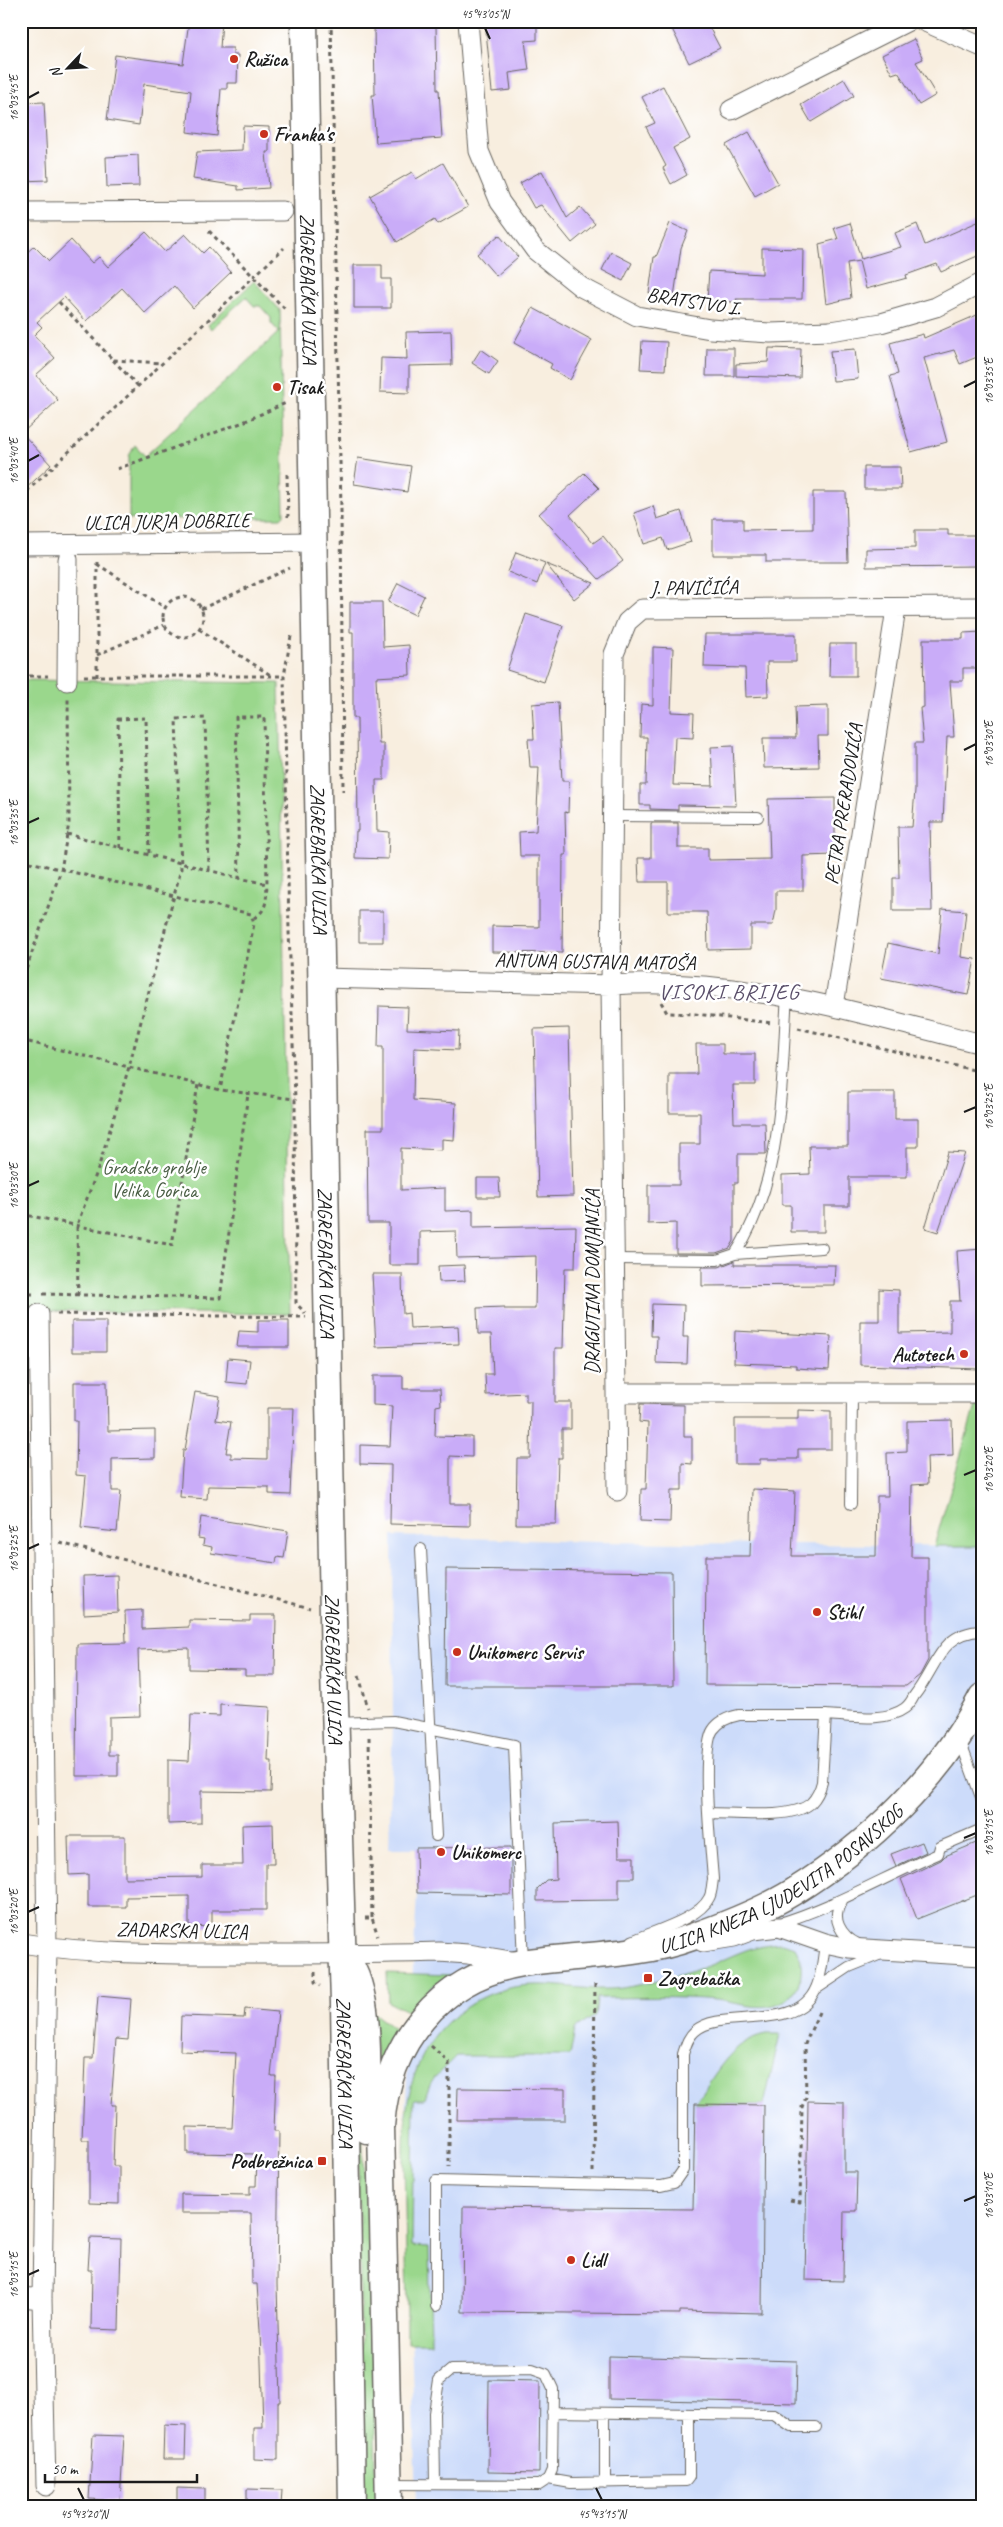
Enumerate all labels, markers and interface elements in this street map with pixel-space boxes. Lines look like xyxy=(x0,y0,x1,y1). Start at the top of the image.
text: 45°43'05"N xyxy=(461,6,510,22)
north arrow xyxy=(42,42,92,92)
place label: Ružica xyxy=(244,47,289,72)
marker: Ružica xyxy=(228,53,240,65)
text: N xyxy=(46,64,66,81)
text: 16°03'45"E xyxy=(6,73,22,121)
place label: Franka's xyxy=(274,122,335,147)
marker: Franka's xyxy=(258,128,270,140)
street label: ZAGREBAČKA ULICA xyxy=(295,214,322,365)
street label: BRATSTVO I. xyxy=(645,282,743,321)
text: 16°03'35"E xyxy=(981,356,997,404)
place label: Tisak xyxy=(287,375,324,400)
marker: Tisak xyxy=(271,381,283,393)
text: 16°03'40"E xyxy=(6,436,22,484)
street label: ULICA JURJA DOBRILE xyxy=(84,507,253,535)
street label: J. PAVIČIĆA xyxy=(649,574,739,601)
text: 16°03'30"E xyxy=(981,719,997,767)
street label: PETRA PRERADOVIĆA xyxy=(818,721,869,886)
street label: ZAGREBAČKA ULICA xyxy=(305,783,333,935)
text: 16°03'35"E xyxy=(6,798,22,846)
street label: ANTUNA GUSTAVA MATOŠA xyxy=(494,947,696,976)
district label: VISOKI BRIJEG xyxy=(659,978,801,1006)
text: 16°03'25"E xyxy=(981,1082,997,1130)
park label: Gradsko groblje Velika Gorica xyxy=(102,1155,207,1203)
text: 16°03'30"E xyxy=(6,1161,22,1209)
street label: ZAGREBAČKA ULICA xyxy=(312,1187,340,1339)
street label: DRAGUTINA DOMJANIĆA xyxy=(580,1188,605,1375)
place label: Autotech xyxy=(892,1342,956,1367)
marker: Autotech xyxy=(958,1348,970,1360)
text: 16°03'20"E xyxy=(981,1445,997,1493)
text: 16°03'25"E xyxy=(6,1524,22,1572)
street label: ZAGREBAČKA ULICA xyxy=(320,1593,348,1745)
place label: Stihl xyxy=(827,1600,864,1625)
marker: Stihl xyxy=(811,1606,823,1618)
place label: Unikomerc Servis xyxy=(467,1640,585,1665)
marker: Unikomerc Servis xyxy=(451,1646,463,1658)
street label: ULICA KNEZA LJUDEVITA POSAVSKOG xyxy=(657,1798,910,1959)
text: 16°03'15"E xyxy=(981,1808,997,1856)
place label: Unikomerc xyxy=(451,1840,522,1865)
marker: Unikomerc xyxy=(435,1846,447,1858)
text: 16°03'20"E xyxy=(6,1887,22,1935)
street label: ZADARSKA ULICA xyxy=(116,1917,249,1944)
place label: Zagrebačka xyxy=(658,1966,741,1991)
marker: Zagrebačka xyxy=(642,1972,654,1984)
street label: ZAGREBAČKA ULICA xyxy=(331,1997,358,2149)
place label: Podbrežnica xyxy=(230,2149,314,2174)
marker: Podbrežnica xyxy=(316,2155,328,2167)
text: 16°03'10"E xyxy=(981,2171,997,2219)
place label: Lidl xyxy=(581,2248,609,2273)
text: 16°03'15"E xyxy=(6,2250,22,2298)
marker: Lidl xyxy=(565,2254,577,2266)
scale bar xyxy=(45,2452,198,2484)
text: 50 m xyxy=(52,2460,79,2479)
text: 45°43'20"N xyxy=(60,2506,109,2522)
text: 45°43'15"N xyxy=(578,2506,627,2522)

